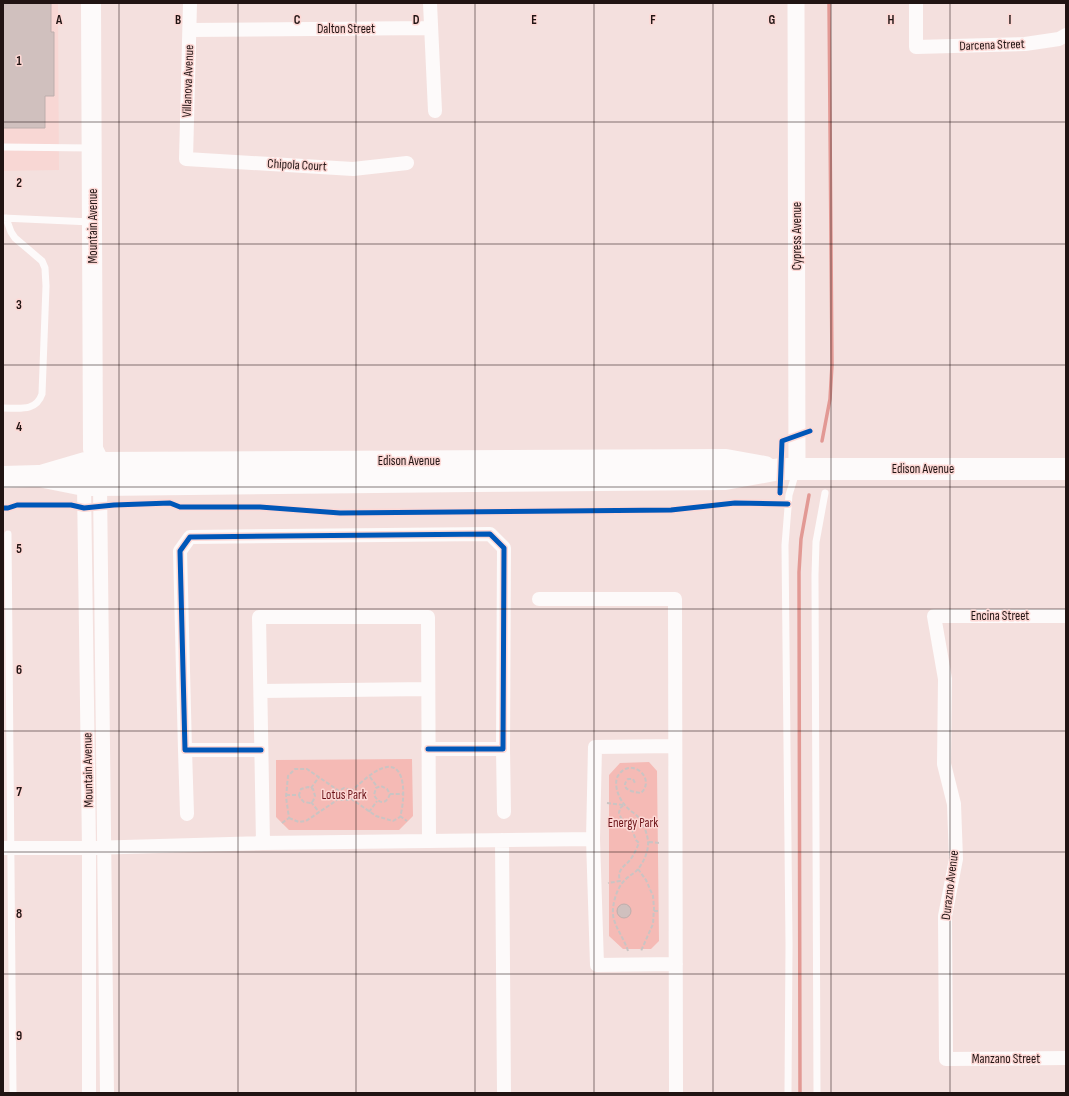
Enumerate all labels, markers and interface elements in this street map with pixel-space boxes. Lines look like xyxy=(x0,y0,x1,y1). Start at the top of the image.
text: A xyxy=(55,12,63,28)
text: B xyxy=(175,12,181,28)
text: C xyxy=(294,12,301,28)
text: D xyxy=(413,12,420,28)
text: E xyxy=(531,12,537,28)
text: F xyxy=(650,12,656,28)
text: G xyxy=(769,12,776,28)
text: H xyxy=(888,12,895,28)
text: I xyxy=(1009,12,1012,28)
street label: Dalton Street xyxy=(317,21,375,37)
street label: Darcena Street xyxy=(959,36,1025,54)
street label: Villanova Avenue xyxy=(179,44,197,118)
text: 1 xyxy=(16,53,22,69)
street label: Chipola Court xyxy=(267,155,327,175)
text: 2 xyxy=(16,175,22,191)
street label: Mountain Avenue xyxy=(85,189,101,263)
street label: Cypress Avenue xyxy=(789,202,805,270)
text: 3 xyxy=(16,297,22,313)
text: 4 xyxy=(16,419,22,435)
street label: Edison Avenue xyxy=(378,453,440,469)
street label: Edison Avenue xyxy=(892,461,954,477)
text: 5 xyxy=(16,541,22,557)
street label: Encina Street xyxy=(971,608,1029,624)
text: 6 xyxy=(16,662,22,678)
street label: Mountain Avenue xyxy=(79,732,97,808)
text: 7 xyxy=(16,784,22,800)
park label: Lotus Park xyxy=(321,787,367,803)
park label: Energy Park xyxy=(608,815,658,831)
street label: Durazno Avenue xyxy=(938,849,962,921)
text: 8 xyxy=(16,906,22,922)
text: 9 xyxy=(16,1028,22,1044)
street label: Manzano Street xyxy=(972,1051,1040,1067)

